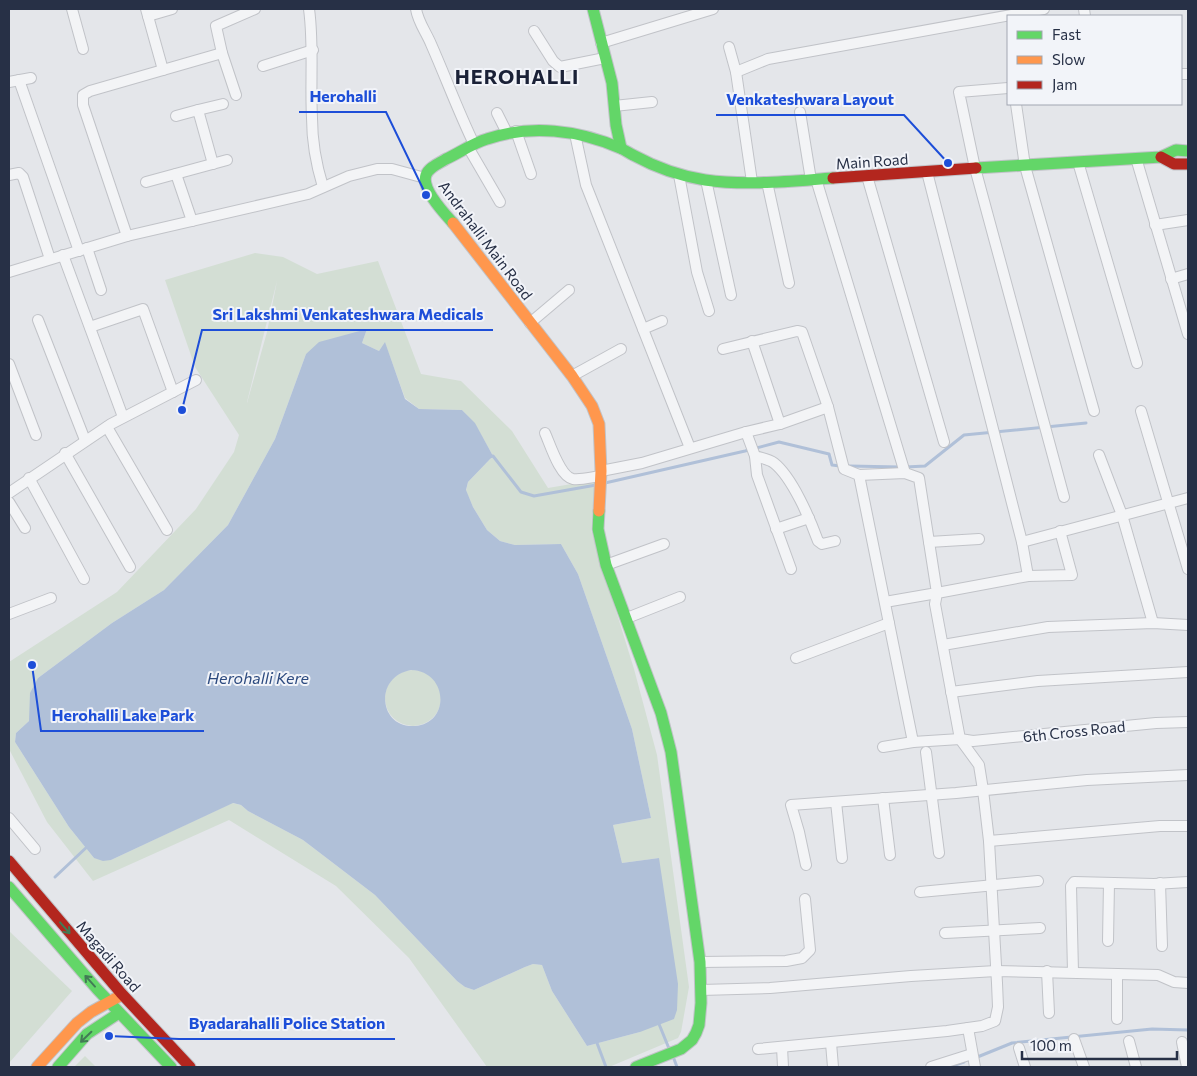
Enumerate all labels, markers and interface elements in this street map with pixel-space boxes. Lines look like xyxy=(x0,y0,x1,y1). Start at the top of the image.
legend xyxy=(1007,15,1182,105)
text: Fast xyxy=(1052,25,1081,43)
text: Slow xyxy=(1052,50,1085,68)
district label: HEROHALLI xyxy=(455,64,579,88)
text: Jam xyxy=(1052,75,1077,93)
callout: Herohalli xyxy=(299,81,386,112)
callout: Venkateshwara Layout xyxy=(716,84,904,115)
text: Herohalli xyxy=(309,86,377,105)
text: Venkateshwara Layout xyxy=(726,89,894,108)
street label: Main Road xyxy=(835,149,909,173)
street label: Andrahalli Main Road xyxy=(435,177,537,303)
callout: Sri Lakshmi Venkateshwara Medicals xyxy=(202,299,493,330)
text: Sri Lakshmi Venkateshwara Medicals xyxy=(212,304,484,323)
water label: Herohalli Kere xyxy=(207,668,310,687)
callout: Herohalli Lake Park xyxy=(41,700,204,731)
text: Herohalli Lake Park xyxy=(52,705,195,724)
street label: 6th Cross Road xyxy=(1022,717,1126,745)
street label: Magadi Road xyxy=(73,917,145,995)
one-way arrow xyxy=(59,921,71,934)
one-way arrow xyxy=(84,975,95,988)
callout: Byadarahalli Police Station xyxy=(179,1008,395,1039)
text: Byadarahalli Police Station xyxy=(189,1013,385,1032)
scale bar xyxy=(1022,1028,1177,1060)
one-way arrow xyxy=(79,1031,92,1043)
text: 100 m xyxy=(1030,1036,1072,1054)

